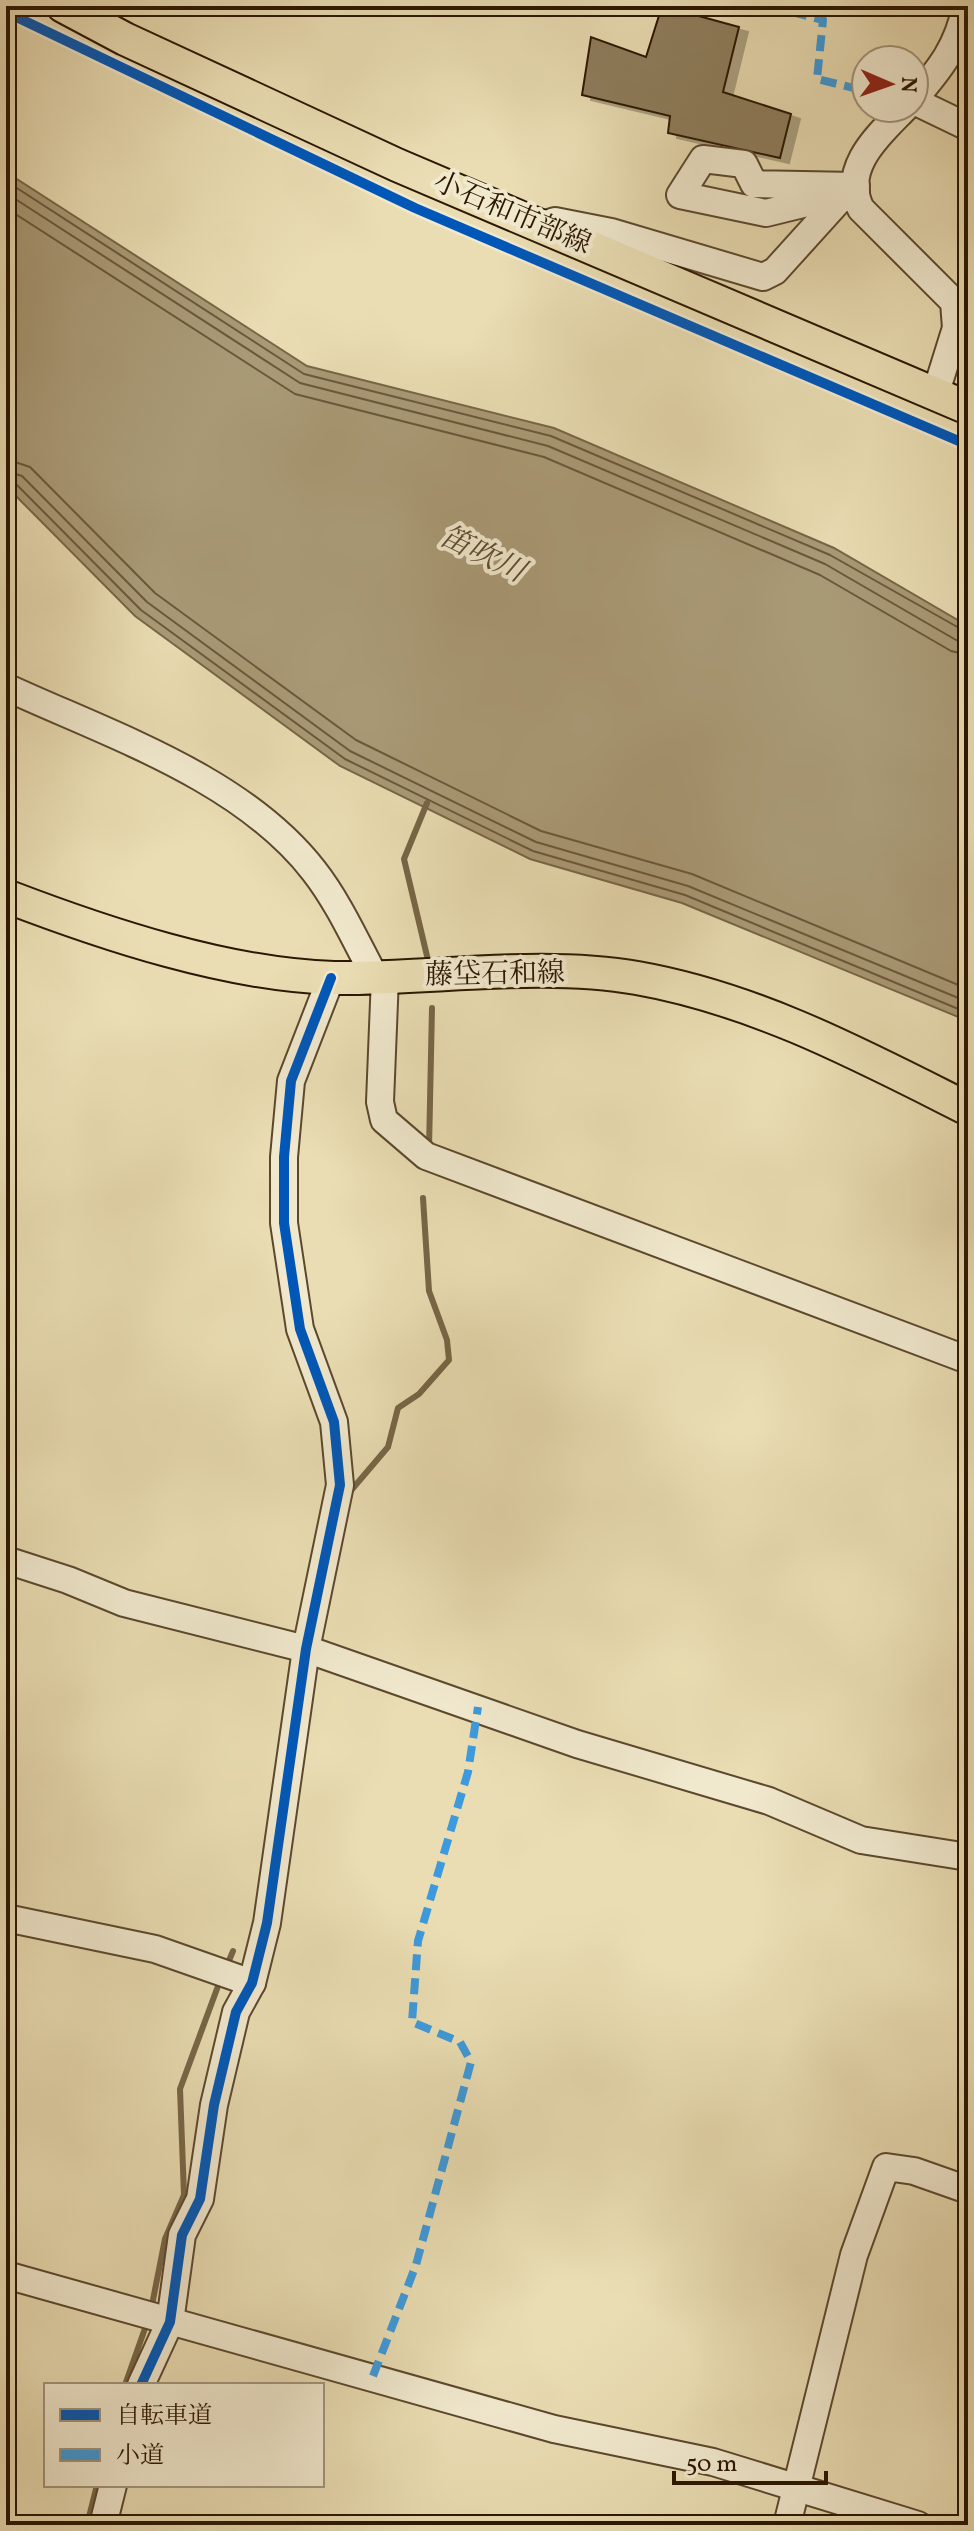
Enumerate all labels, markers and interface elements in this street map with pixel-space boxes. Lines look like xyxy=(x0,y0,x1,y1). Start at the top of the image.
north arrow xyxy=(850,44,930,124)
text: N xyxy=(892,76,923,93)
street label: 小石和市部線 xyxy=(427,163,597,265)
water label: 笛吹川 xyxy=(432,516,534,595)
street label: 藤垈石和線 xyxy=(425,954,565,996)
legend xyxy=(44,2383,324,2487)
text: 自転車道 xyxy=(116,2400,212,2434)
scale bar xyxy=(674,2435,826,2485)
text: 小道 xyxy=(116,2440,164,2474)
text: 50 m xyxy=(686,2448,738,2482)

